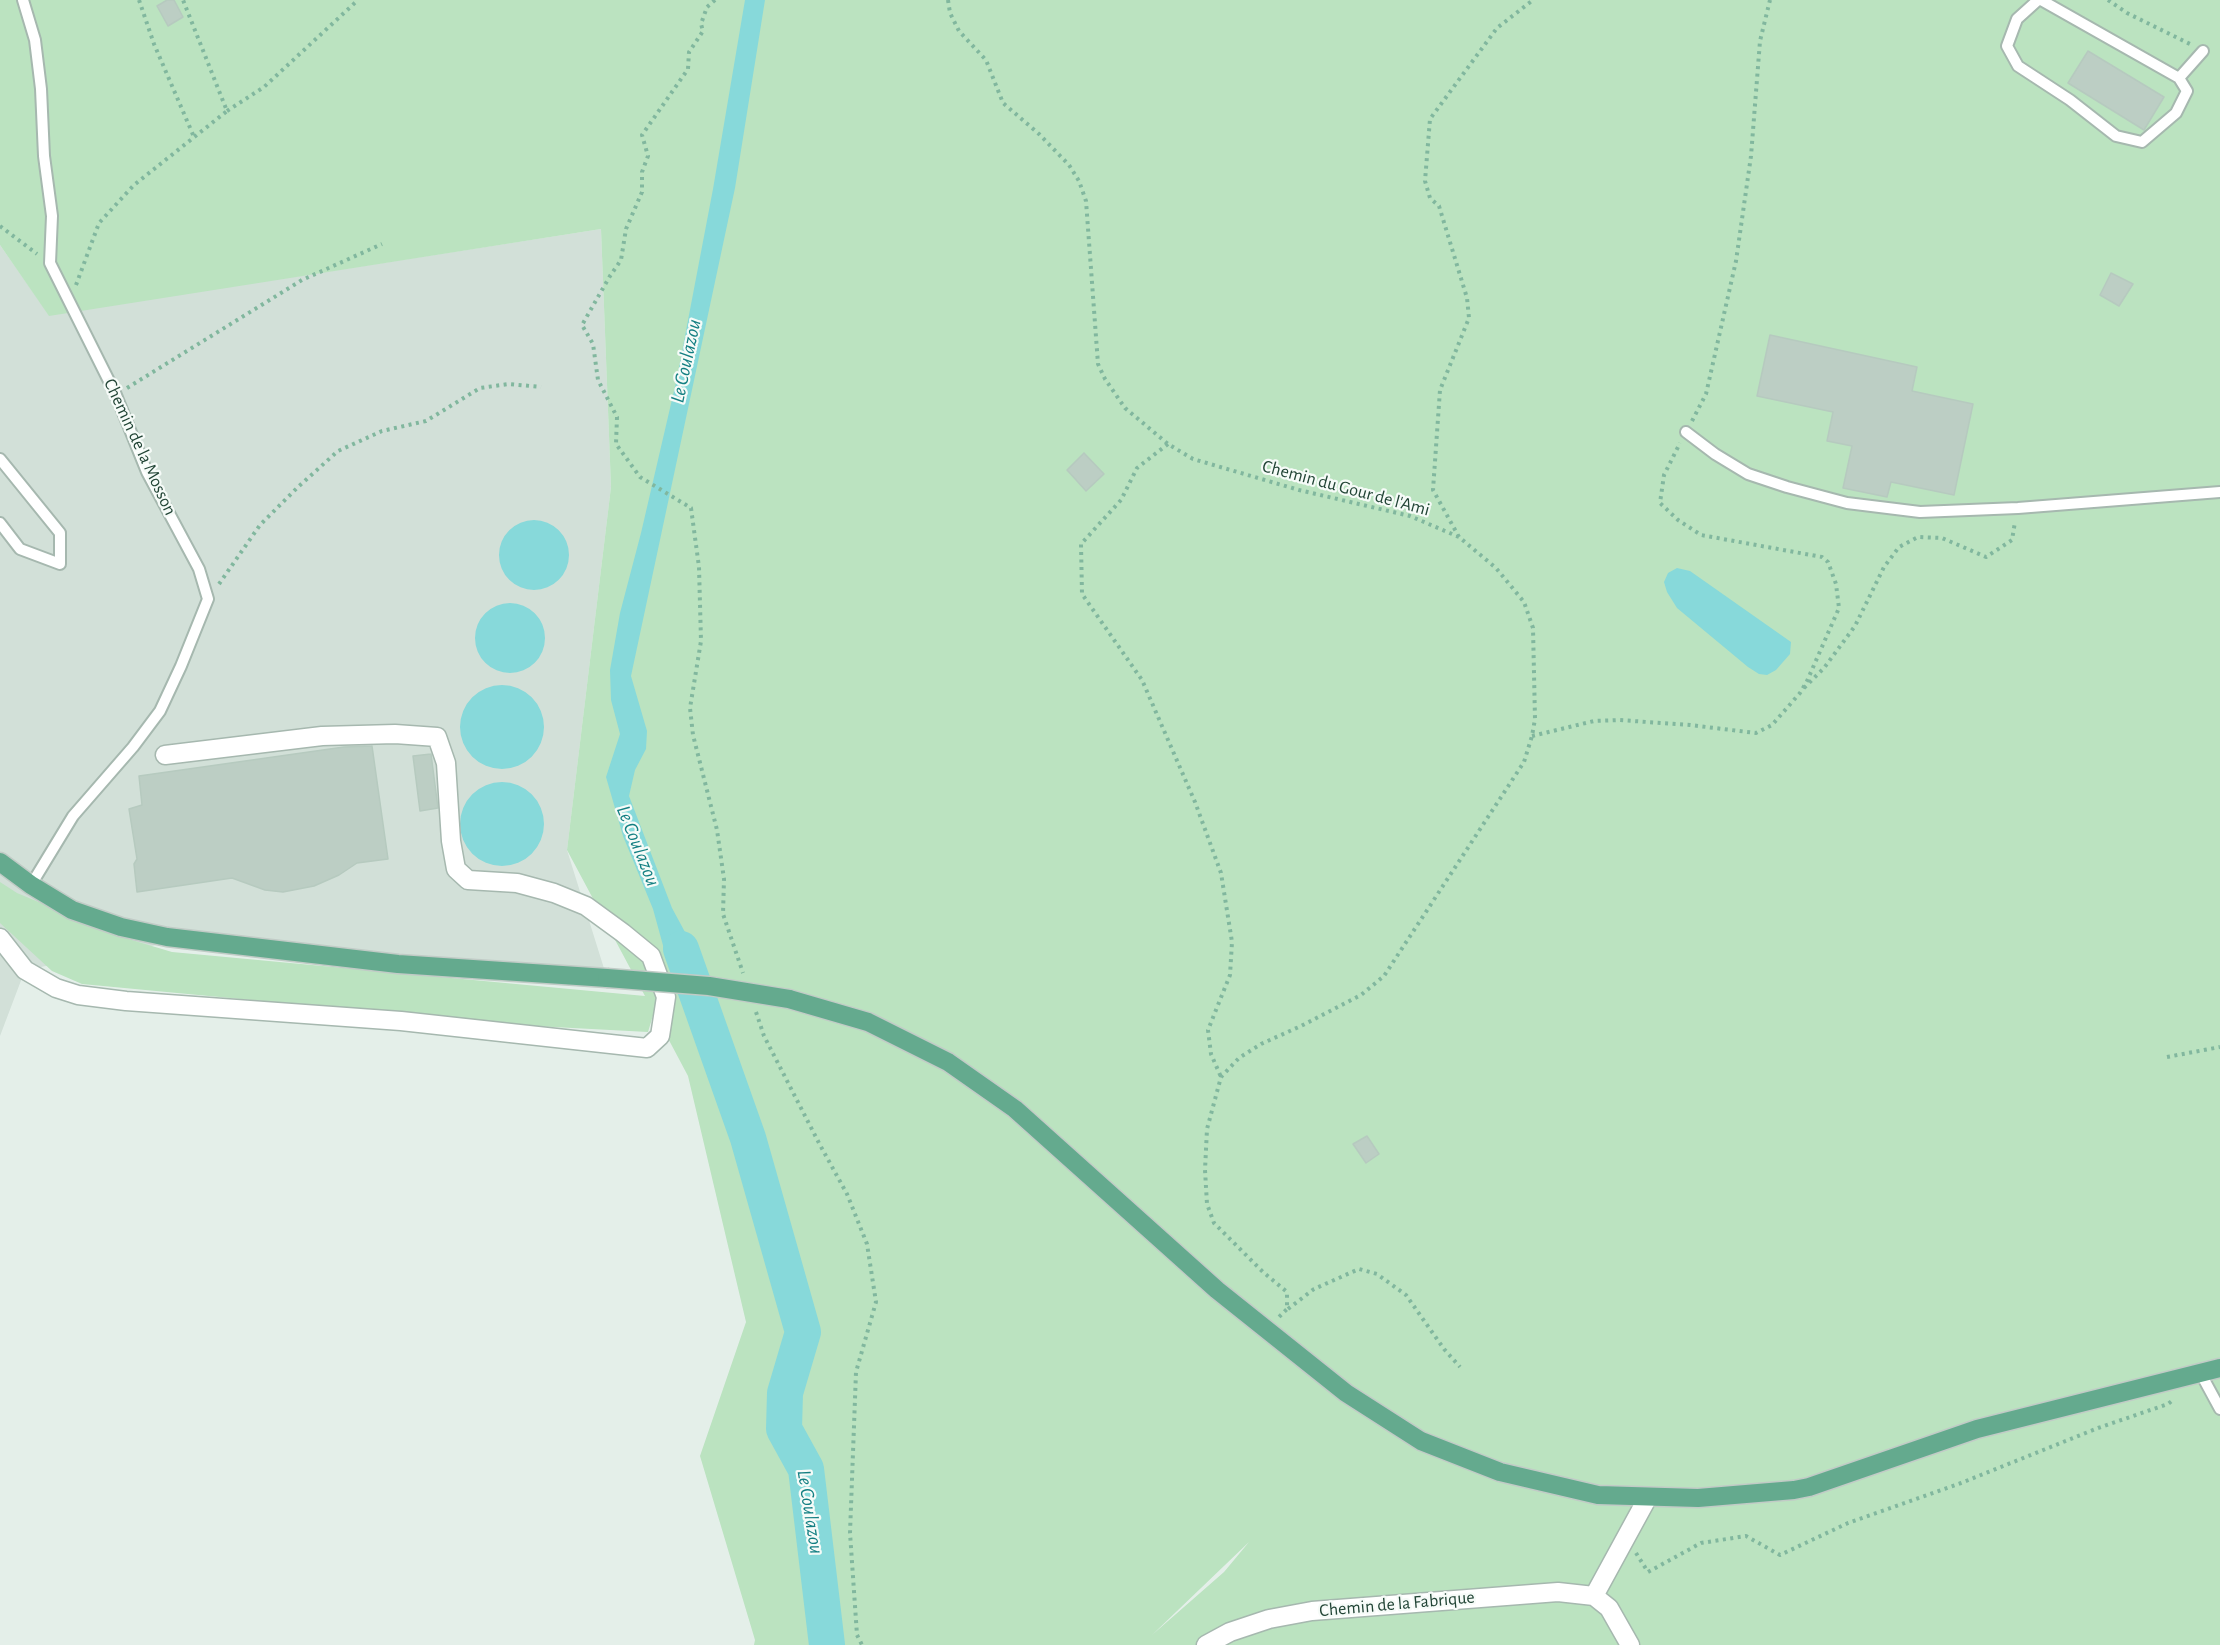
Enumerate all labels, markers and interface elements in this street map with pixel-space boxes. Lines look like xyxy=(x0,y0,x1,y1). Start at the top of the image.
water label: Le Coulazou xyxy=(665,317,707,405)
street label: Chemin de la Mosson xyxy=(99,375,181,519)
street label: Chemin du Gour de l'Ami xyxy=(1260,455,1432,521)
water label: Le Coulazou xyxy=(611,802,665,890)
water label: Le Coulazou xyxy=(792,1468,828,1556)
street label: Chemin de la Fabrique xyxy=(1318,1586,1476,1622)

